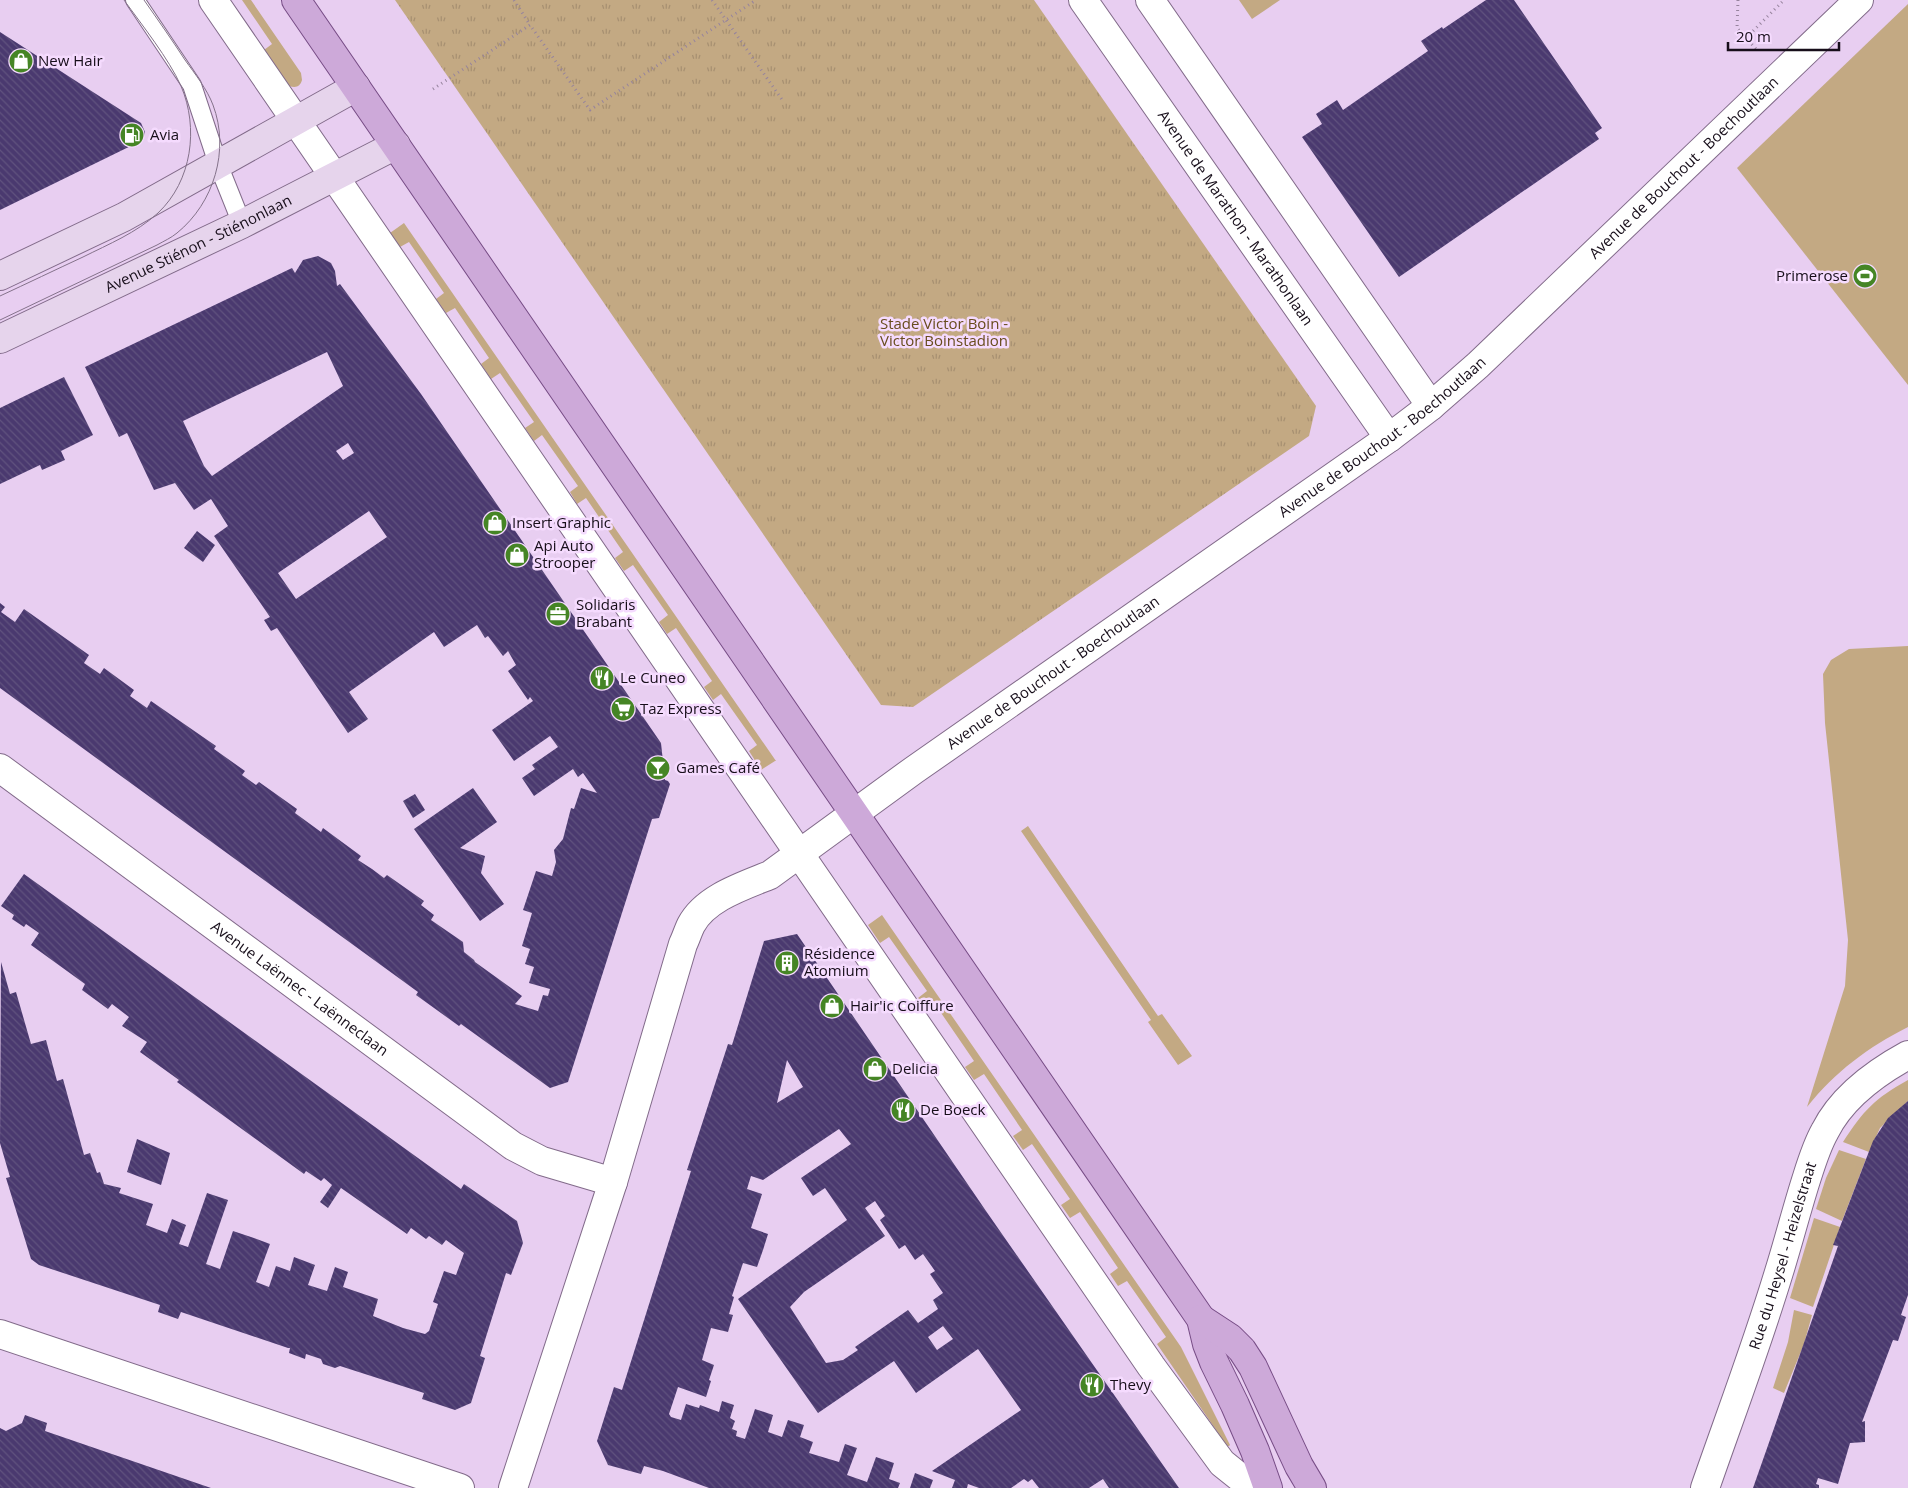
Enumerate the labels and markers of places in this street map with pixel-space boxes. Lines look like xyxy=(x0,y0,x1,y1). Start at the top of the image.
shop icon: New Hair xyxy=(8,48,34,74)
place label: New Hair xyxy=(38,50,103,70)
fuel station icon: Avia xyxy=(119,122,145,148)
place label: Avia xyxy=(150,124,179,144)
sports icon: Primerose xyxy=(1852,263,1878,289)
place label: Primerose xyxy=(1776,265,1848,285)
shop icon: Insert Graphic xyxy=(482,510,508,536)
place label: Insert Graphic xyxy=(512,512,611,532)
place label: Api Auto Strooper xyxy=(534,535,595,572)
shop icon: Api Auto Strooper xyxy=(504,542,530,568)
place label: Solidaris Brabant xyxy=(576,594,635,631)
office icon: Solidaris Brabant xyxy=(545,601,571,627)
restaurant icon: Le Cuneo xyxy=(589,665,615,691)
place label: Le Cuneo xyxy=(620,667,685,687)
supermarket icon: Taz Express xyxy=(610,696,636,722)
place label: Taz Express xyxy=(640,698,722,718)
bar icon: Games Café xyxy=(645,755,671,781)
place label: Games Café xyxy=(676,757,760,777)
place label: Résidence Atomium xyxy=(804,943,875,980)
building icon: Résidence Atomium xyxy=(774,950,800,976)
shop icon: Hair'ic Coiffure xyxy=(819,993,845,1019)
place label: Hair'ic Coiffure xyxy=(850,995,954,1015)
shop icon: Delicia xyxy=(862,1056,888,1082)
place label: Delicia xyxy=(892,1058,938,1078)
restaurant icon: De Boeck xyxy=(890,1097,916,1123)
place label: De Boeck xyxy=(920,1099,986,1119)
restaurant icon: Thevy xyxy=(1079,1372,1105,1398)
place label: Thevy xyxy=(1110,1374,1151,1394)

